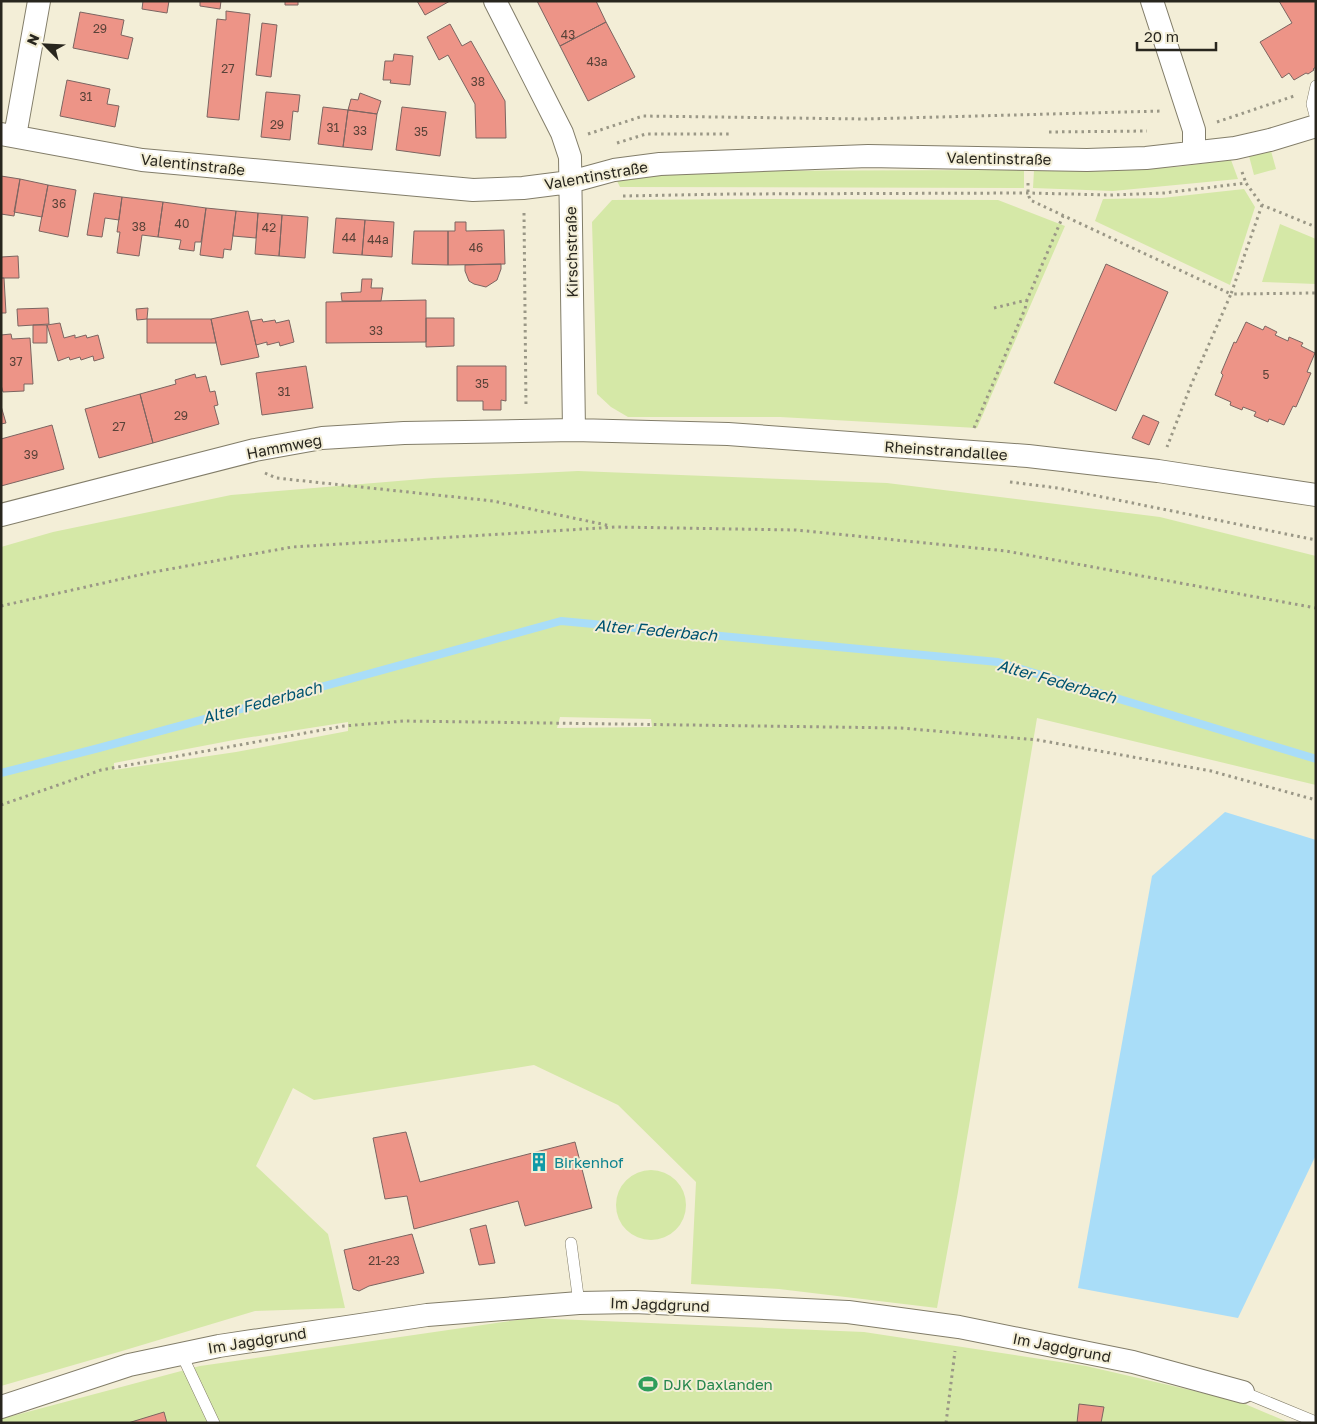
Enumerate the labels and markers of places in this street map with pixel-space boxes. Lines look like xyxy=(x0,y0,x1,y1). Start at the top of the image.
building icon: Birkenhof xyxy=(528,1151,550,1173)
place label: Birkenhof xyxy=(554,1153,624,1171)
sports icon: DJK Daxlanden xyxy=(637,1373,659,1395)
place label: DJK Daxlanden xyxy=(663,1375,773,1393)

